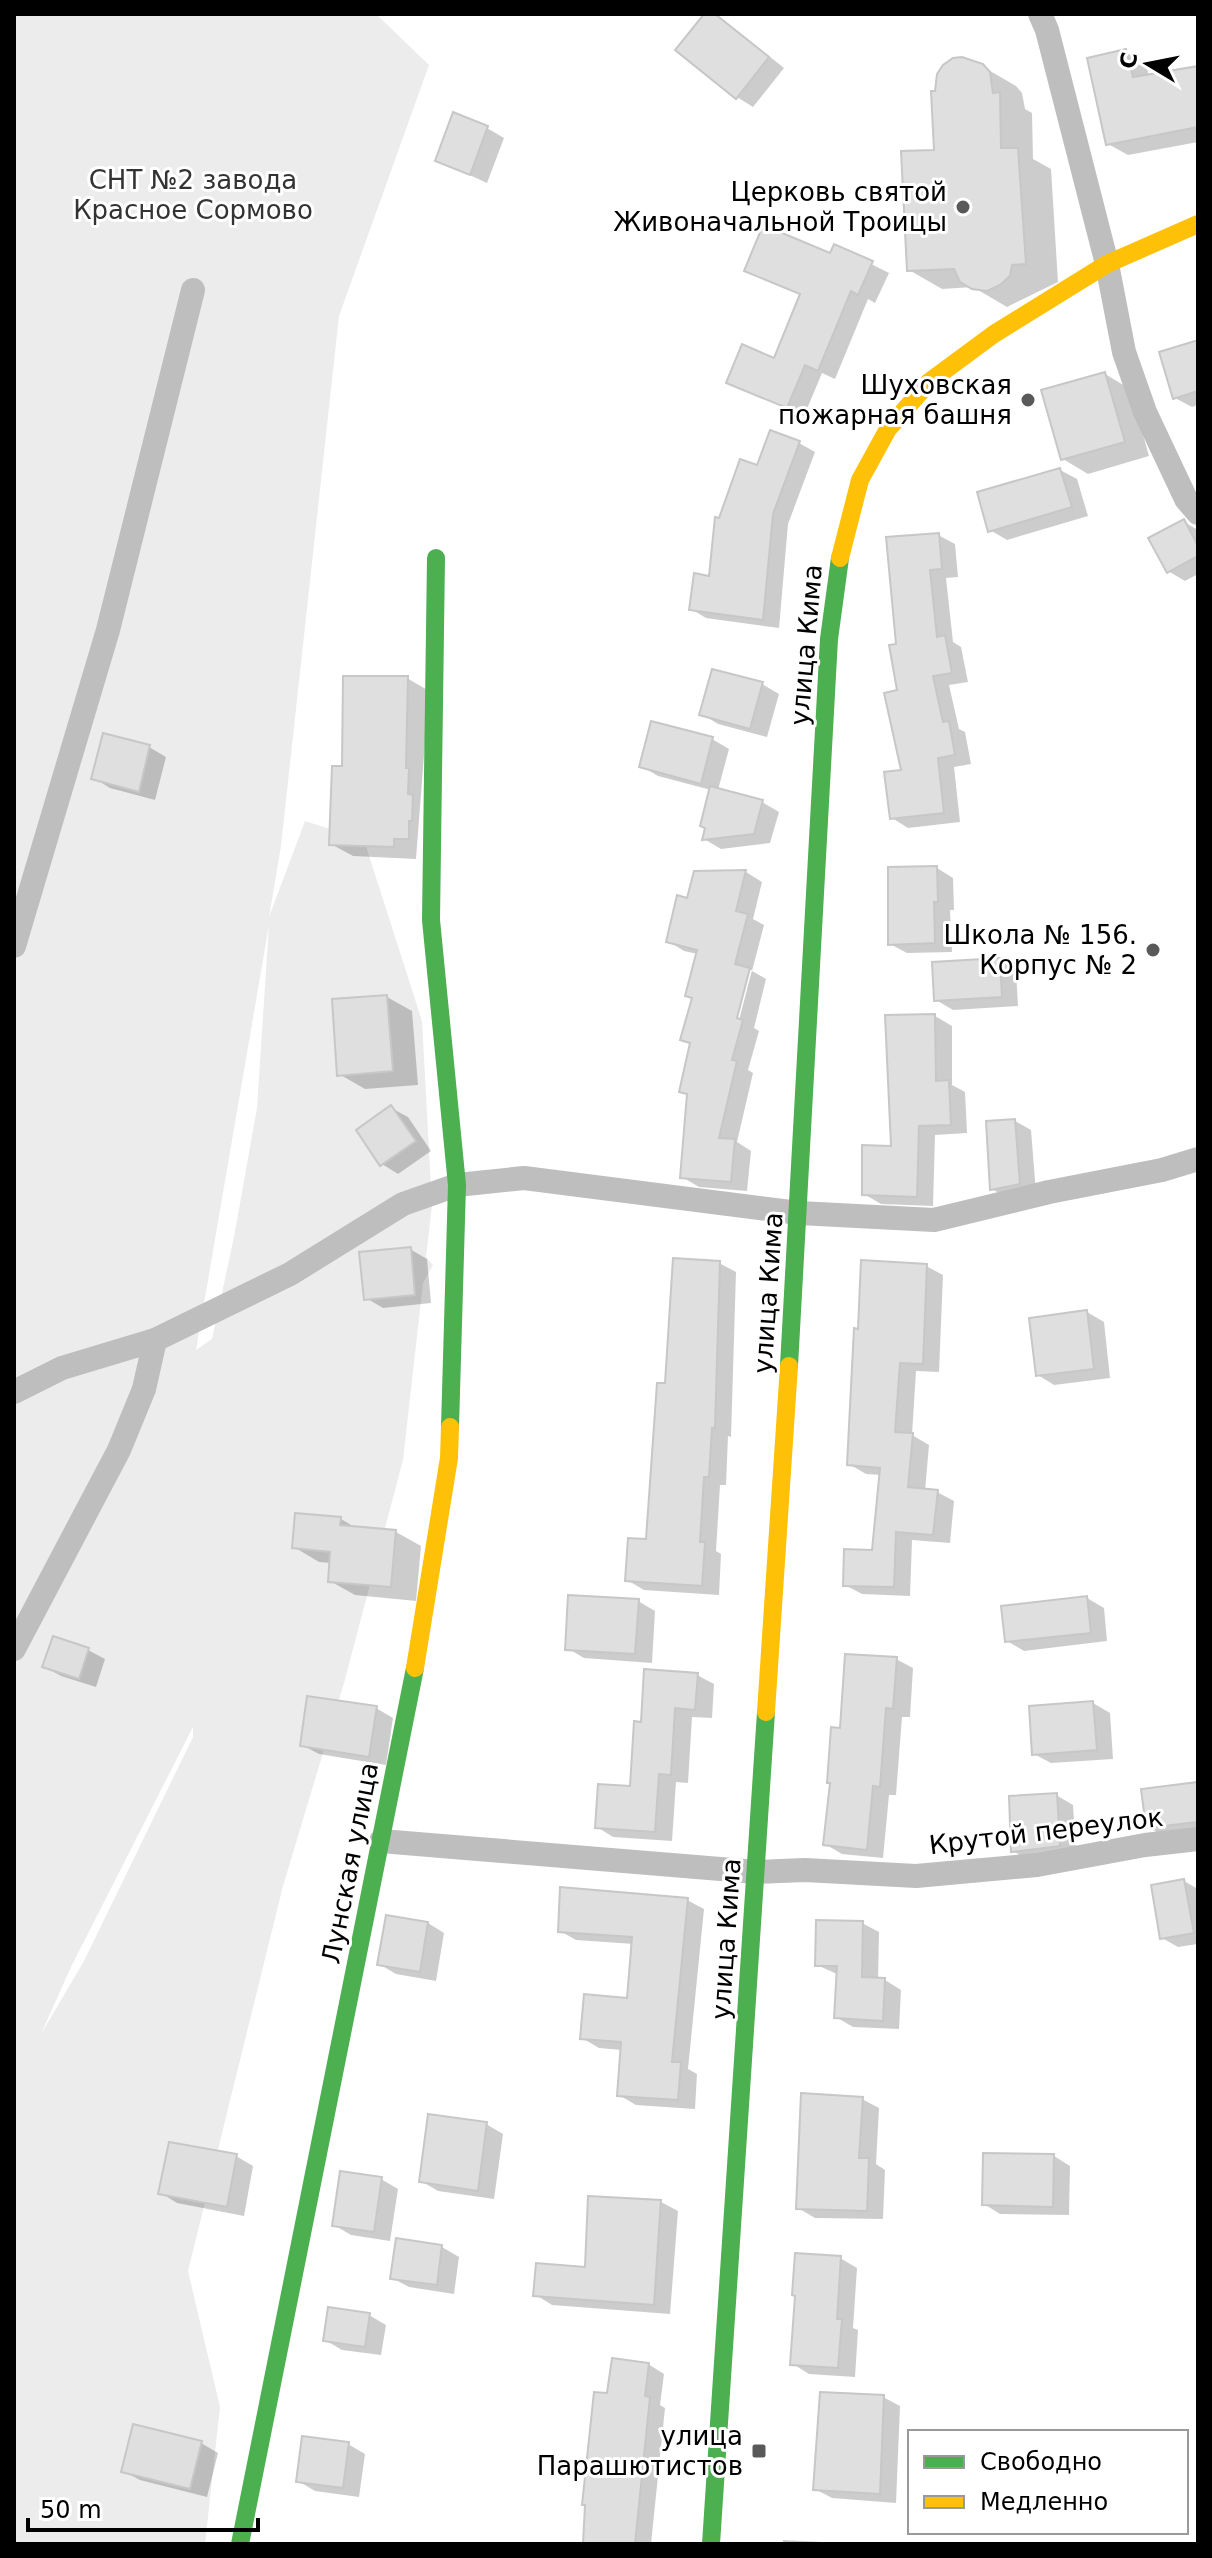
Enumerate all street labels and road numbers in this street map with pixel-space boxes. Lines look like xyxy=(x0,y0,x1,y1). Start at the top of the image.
street label: улица Кима xyxy=(784,563,828,727)
street label: улица Кима xyxy=(747,1211,789,1375)
street label: Лунская улица xyxy=(316,1760,384,1966)
street label: Крутой переулок xyxy=(927,1802,1165,1860)
street label: улица Кима xyxy=(705,1857,747,2021)

